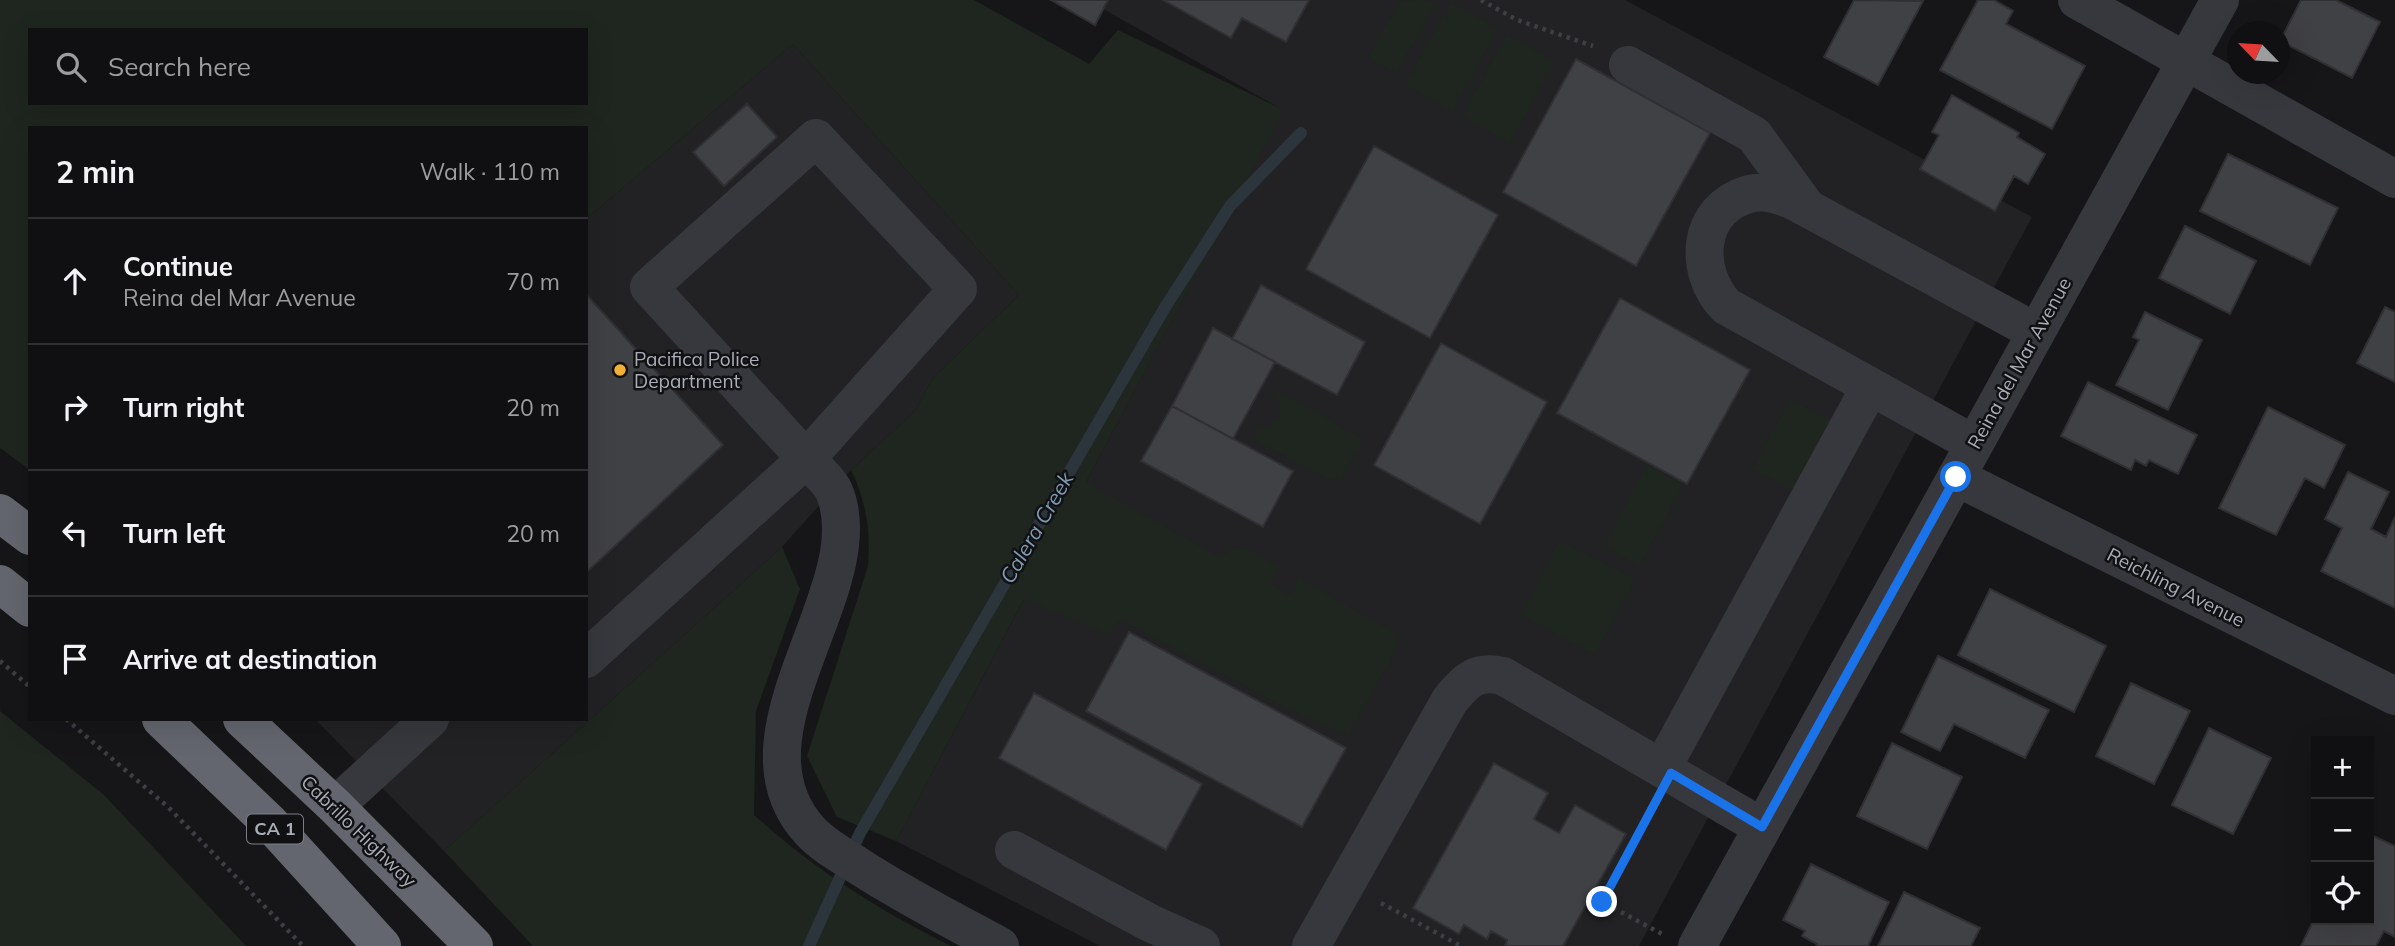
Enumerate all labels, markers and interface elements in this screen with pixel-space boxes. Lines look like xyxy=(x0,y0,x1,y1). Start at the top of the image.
north arrow xyxy=(2227,21,2290,84)
search box xyxy=(28,28,588,105)
icon: search xyxy=(52,48,90,86)
text: Search here xyxy=(108,50,251,83)
text: 2 min xyxy=(56,153,135,191)
text: Walk · 110 m xyxy=(420,157,560,186)
text: Continue xyxy=(123,250,233,283)
icon: ahead xyxy=(56,262,94,300)
text: 70 m xyxy=(506,267,560,296)
street label: Reina del Mar Avenue xyxy=(1962,273,2076,453)
text: Reina del Mar Avenue xyxy=(123,283,356,312)
place label: Pacifica Police Department xyxy=(634,347,759,393)
marker: Pacifica Police Department xyxy=(612,362,628,378)
icon: right xyxy=(56,388,94,426)
text: Turn right xyxy=(123,391,244,424)
text: 20 m xyxy=(506,393,560,422)
route start xyxy=(1940,461,1971,492)
water label: Calera Creek xyxy=(994,466,1079,588)
icon: left xyxy=(56,514,94,552)
text: Turn left xyxy=(123,517,225,550)
text: 20 m xyxy=(506,519,560,548)
street label: Reichling Avenue xyxy=(2103,542,2249,632)
icon: arrive xyxy=(56,640,94,678)
text: Arrive at destination xyxy=(123,643,378,676)
map controls xyxy=(2311,736,2374,925)
button: + xyxy=(2311,736,2374,799)
street label: Cabrillo Highway xyxy=(296,770,422,892)
button: − xyxy=(2311,799,2374,862)
road number: CA 1 xyxy=(247,814,303,844)
button: locate xyxy=(2311,862,2374,925)
route end xyxy=(1586,886,1617,917)

